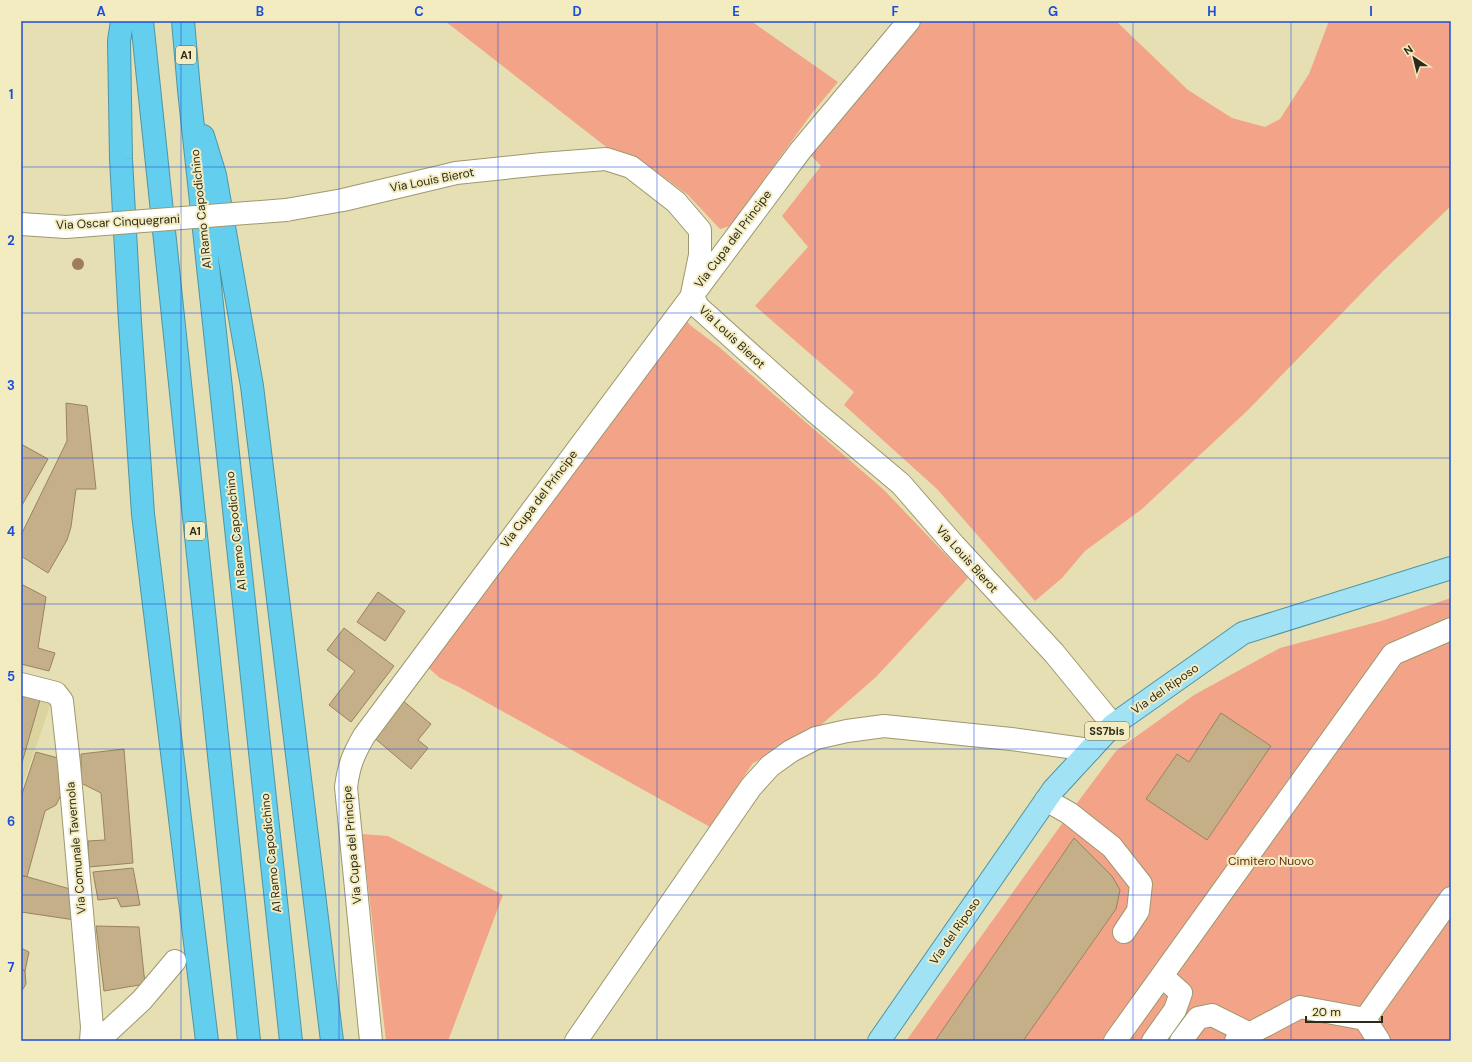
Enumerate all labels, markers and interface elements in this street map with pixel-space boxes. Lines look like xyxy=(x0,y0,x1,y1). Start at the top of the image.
text: A xyxy=(96,3,106,20)
text: B xyxy=(256,3,264,20)
text: C xyxy=(414,3,424,20)
text: D xyxy=(572,3,582,20)
text: E xyxy=(732,3,740,20)
text: F xyxy=(891,3,899,20)
text: G xyxy=(1048,3,1058,20)
text: H xyxy=(1207,3,1217,20)
text: I xyxy=(1369,3,1373,20)
north arrow xyxy=(1394,38,1434,78)
text: N xyxy=(1401,42,1416,58)
road number: A1 xyxy=(176,46,196,64)
text: 1 xyxy=(9,86,13,103)
street label: A1 Ramo Capodichino xyxy=(187,149,215,269)
street label: Via Louis Bierot xyxy=(389,164,476,196)
street label: Via Cupa del Principe xyxy=(691,187,775,291)
street label: Via Oscar Cinquegrani xyxy=(56,211,180,233)
text: 2 xyxy=(7,232,15,249)
street label: Via Louis Bierot xyxy=(695,302,769,372)
text: 3 xyxy=(7,377,15,394)
street label: Via Cupa del Principe xyxy=(497,447,581,551)
street label: A1 Ramo Capodichino xyxy=(222,471,250,591)
road number: A1 xyxy=(185,522,205,540)
street label: Via Louis Bierot xyxy=(932,522,1002,596)
text: 4 xyxy=(7,523,15,540)
street label: Via del Riposo xyxy=(1128,660,1202,718)
text: 5 xyxy=(7,668,15,685)
road number: SS7bis xyxy=(1085,722,1129,740)
street label: Via Comunale Tavernola xyxy=(62,781,90,915)
street label: Via Cupa del Principe xyxy=(339,785,365,905)
street label: A1 Ramo Capodichino xyxy=(257,793,285,913)
text: 6 xyxy=(7,813,15,830)
park label: Cimitero Nuovo xyxy=(1228,853,1314,869)
street label: Via del Riposo xyxy=(926,894,984,968)
text: 7 xyxy=(8,959,15,976)
scale bar xyxy=(1306,998,1382,1024)
text: 20 m xyxy=(1312,1004,1341,1020)

